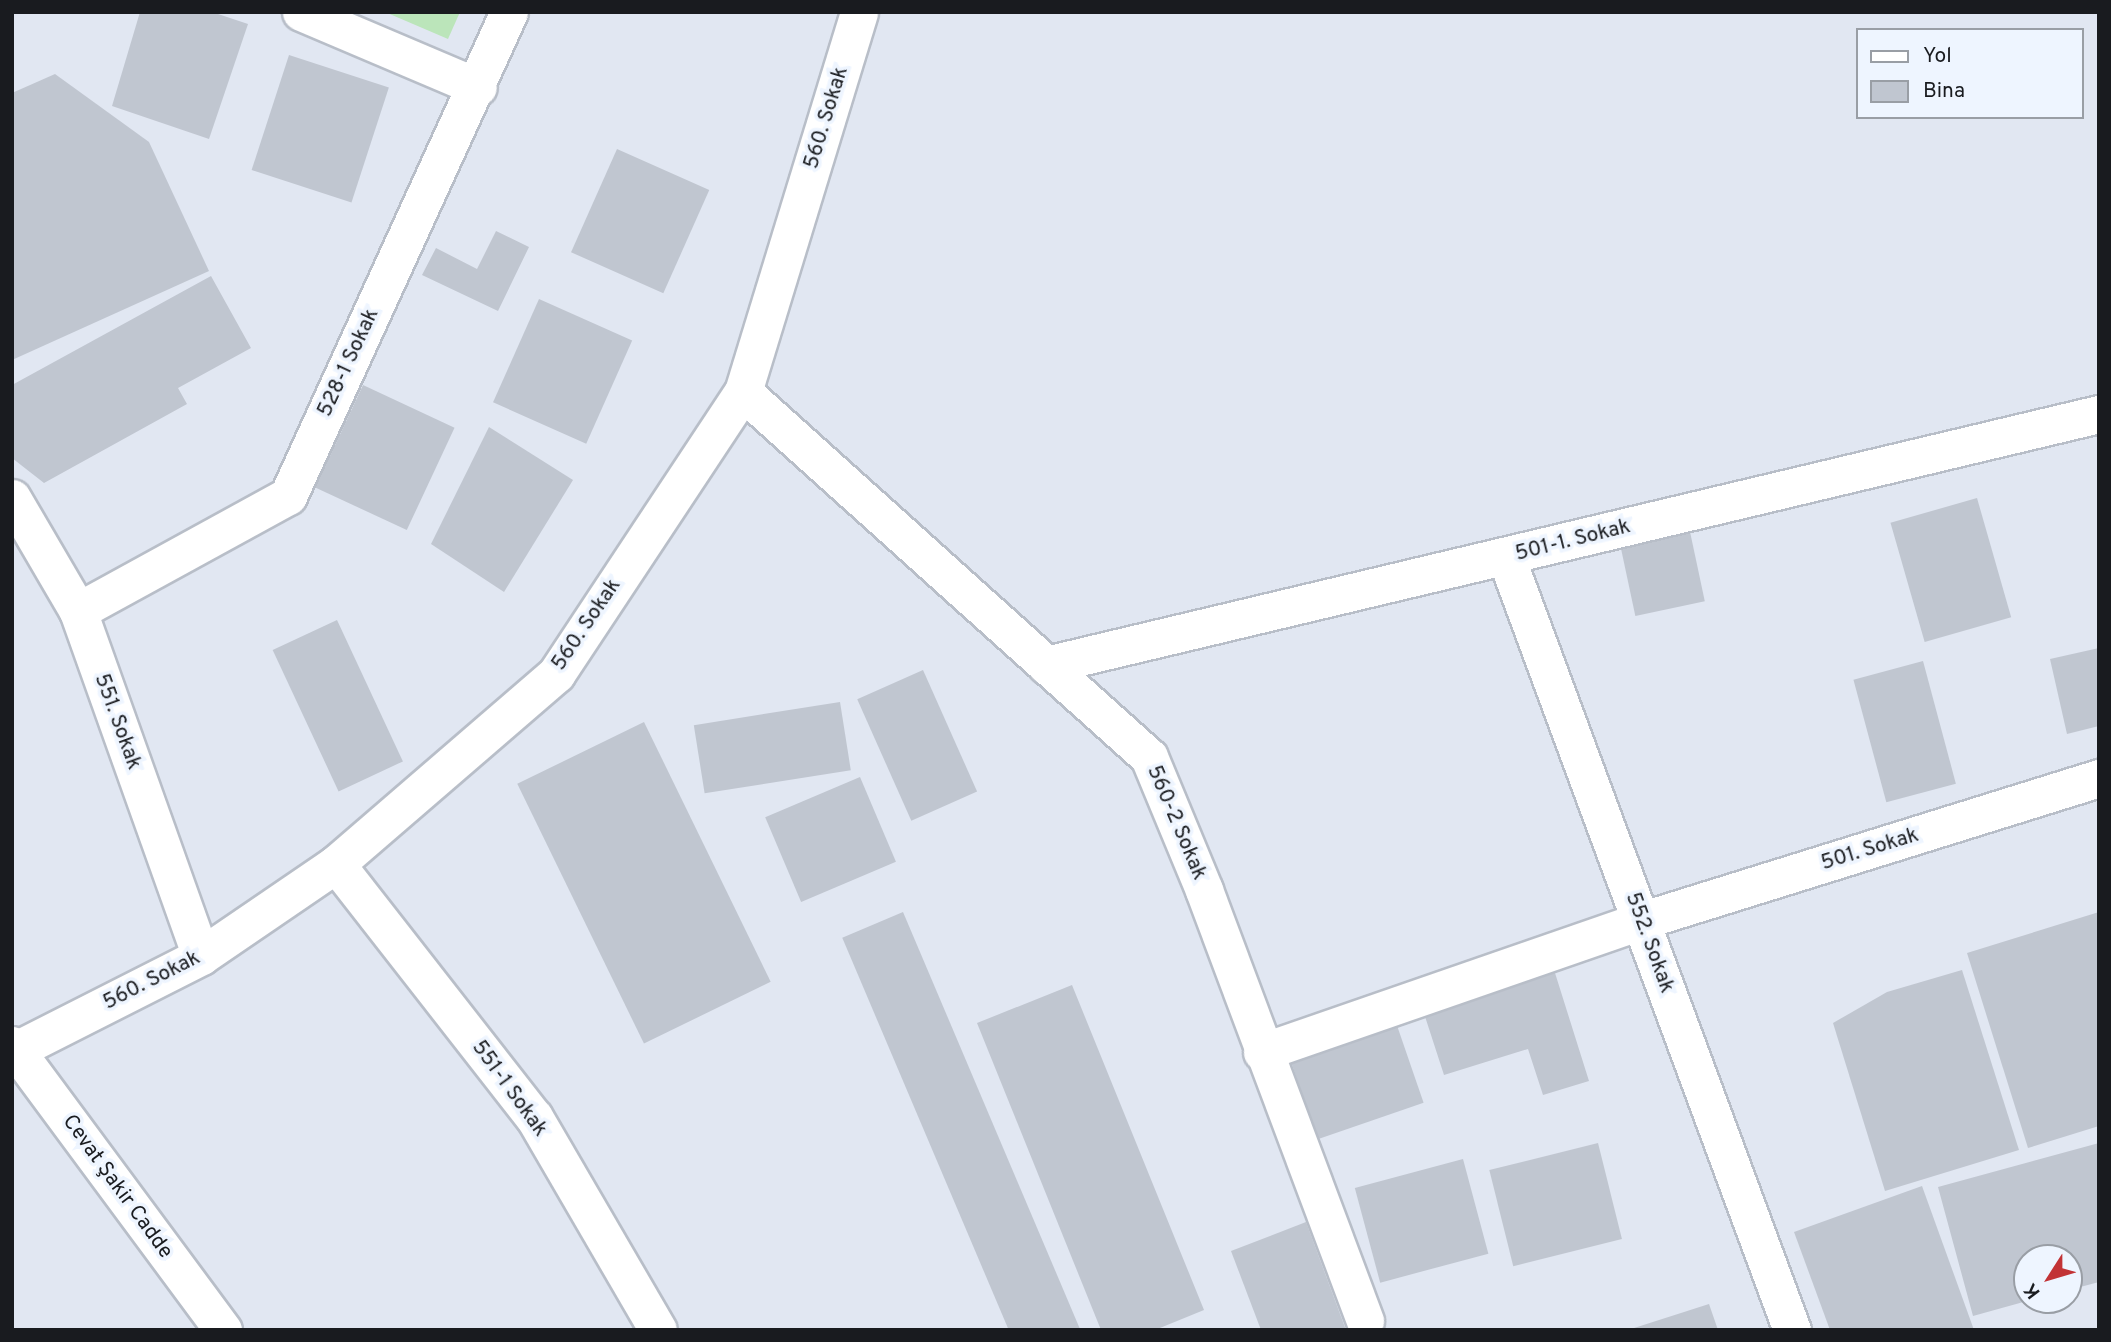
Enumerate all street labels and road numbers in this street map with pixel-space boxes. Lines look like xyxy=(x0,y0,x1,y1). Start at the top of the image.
street label: 560. Sokak xyxy=(800,64,854,172)
street label: 528-1 Sokak xyxy=(313,305,385,421)
street label: 501-1. Sokak xyxy=(1513,515,1633,567)
street label: 560. Sokak xyxy=(547,574,627,676)
street label: 551. Sokak xyxy=(88,671,146,773)
street label: 560-2 Sokak xyxy=(1141,762,1211,884)
street label: 501. Sokak xyxy=(1818,823,1922,877)
street label: 552. Sokak xyxy=(1619,889,1679,997)
street label: 560. Sokak xyxy=(99,946,205,1016)
street label: 551-1 Sokak xyxy=(466,1036,552,1142)
street label: Cevat Şakir Cadde xyxy=(56,1110,178,1264)

